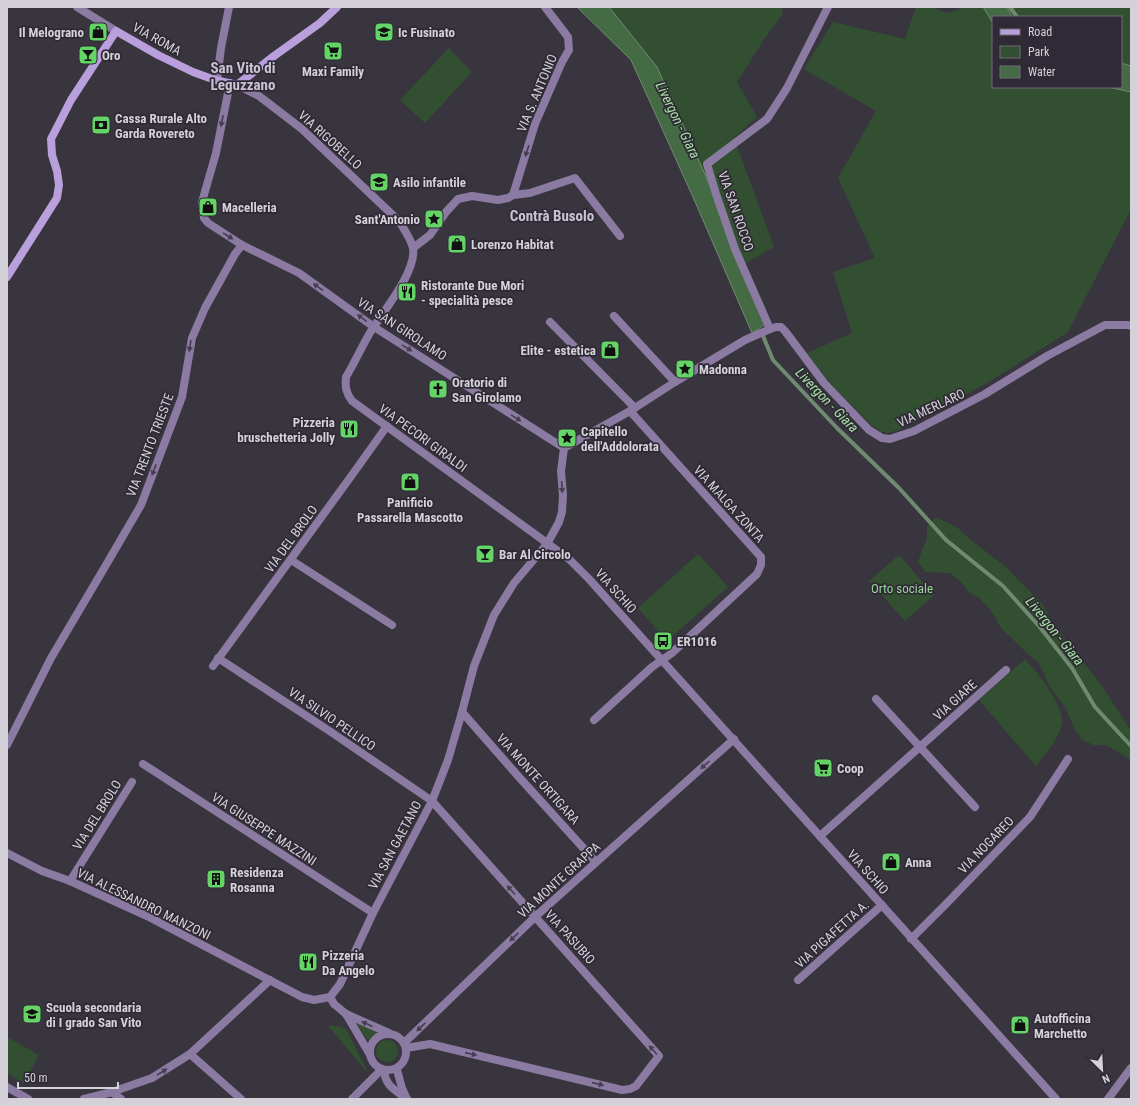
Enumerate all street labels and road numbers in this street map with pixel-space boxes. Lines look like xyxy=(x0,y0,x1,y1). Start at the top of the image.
street label: VIA ROMA xyxy=(130,20,184,59)
street label: VIA S. ANTONIO xyxy=(514,52,560,134)
street label: VIA RIGOBELLO xyxy=(295,108,365,172)
street label: VIA SAN ROCCO xyxy=(715,169,757,253)
street label: VIA SAN GIROLAMO xyxy=(355,295,450,364)
street label: VIA MERLARO xyxy=(895,386,967,430)
street label: VIA TRENTO TRIESTE xyxy=(123,391,177,499)
street label: VIA PECORI GIRALDI xyxy=(376,401,470,475)
street label: VIA MALGA ZONTA xyxy=(690,462,768,546)
street label: VIA DEL BROLO xyxy=(262,502,321,576)
street label: VIA SCHIO xyxy=(592,566,640,616)
street label: VIA GIARE xyxy=(930,677,980,723)
street label: VIA SILVIO PELLICO xyxy=(286,684,379,754)
street label: VIA MONTE ORTIGARA xyxy=(493,731,583,828)
street label: VIA DEL BROLO xyxy=(70,777,125,853)
street label: VIA GIUSEPPE MAZZINI xyxy=(209,789,319,869)
street label: VIA SAN GAETANO xyxy=(365,798,425,892)
street label: VIA NOGAREO xyxy=(955,813,1017,877)
street label: VIA MONTE GRAPPA xyxy=(515,839,604,921)
street label: VIA SCHIO xyxy=(844,847,892,897)
street label: VIA ALESSANDRO MANZONI xyxy=(75,865,213,943)
street label: VIA PIGAFETTA A. xyxy=(792,897,872,971)
street label: VIA PASUBIO xyxy=(542,907,598,967)

